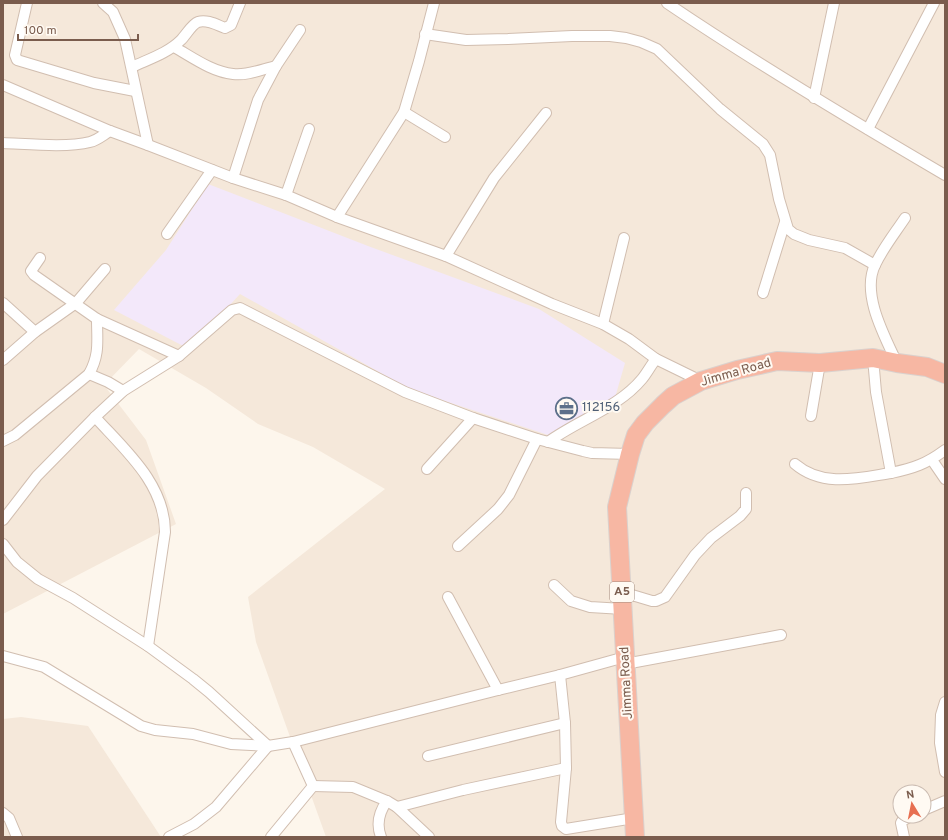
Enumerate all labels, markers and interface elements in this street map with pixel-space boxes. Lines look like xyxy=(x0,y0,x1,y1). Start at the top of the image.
scale bar xyxy=(18,16,138,42)
text: 100 m xyxy=(24,23,57,39)
street label: Jimma Road xyxy=(699,355,773,391)
office icon: 112156 xyxy=(554,395,580,421)
place label: 112156 xyxy=(582,400,620,416)
road number: A5 xyxy=(610,582,634,602)
street label: Jimma Road xyxy=(617,646,637,720)
north arrow xyxy=(892,784,932,824)
text: N xyxy=(905,788,916,803)

